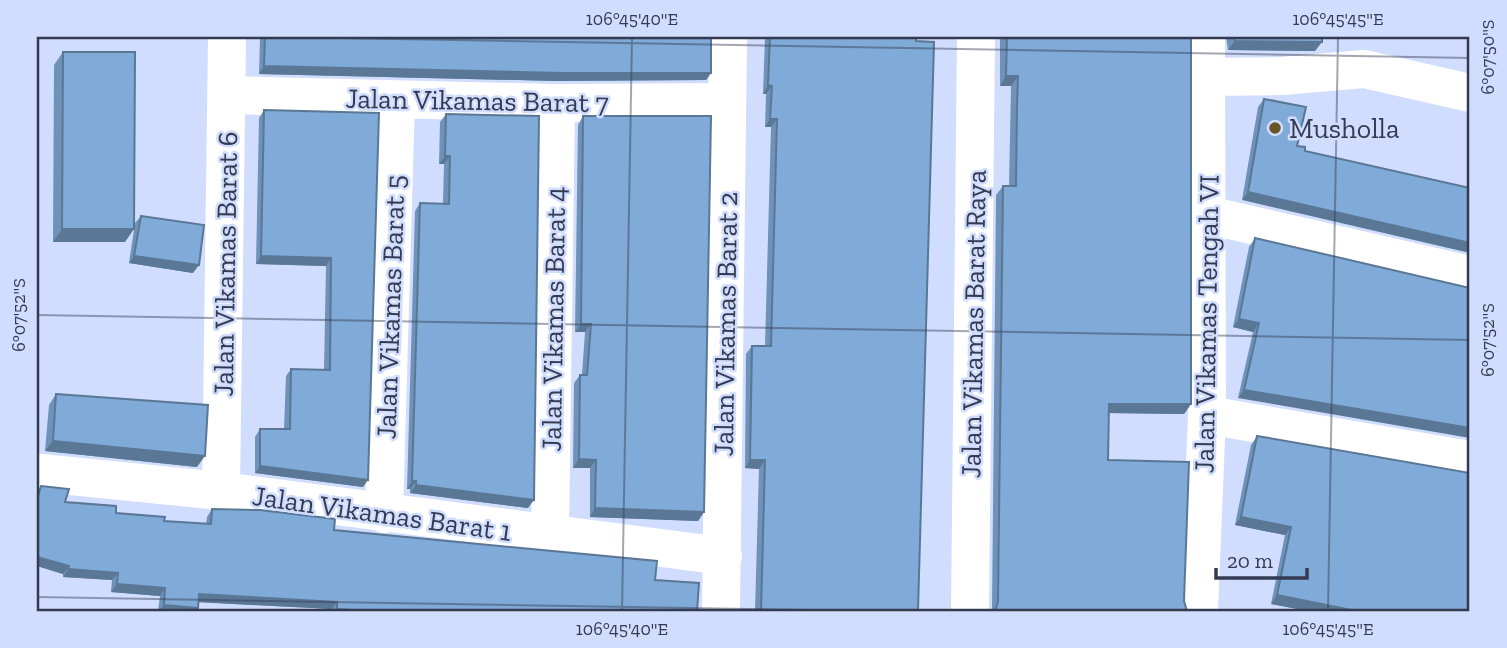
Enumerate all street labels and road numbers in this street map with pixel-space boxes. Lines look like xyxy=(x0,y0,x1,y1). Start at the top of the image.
street label: Jalan Vikamas Barat 7 xyxy=(345,82,609,119)
street label: Jalan Vikamas Barat 6 xyxy=(207,131,244,397)
street label: Jalan Vikamas Barat Raya xyxy=(954,169,993,478)
street label: Jalan Vikamas Barat 5 xyxy=(369,174,412,440)
street label: Jalan Vikamas Tengah VI xyxy=(1187,174,1226,474)
street label: Jalan Vikamas Barat 4 xyxy=(535,186,572,452)
street label: Jalan Vikamas Barat 2 xyxy=(707,191,744,457)
street label: Jalan Vikamas Barat 1 xyxy=(250,479,514,548)

